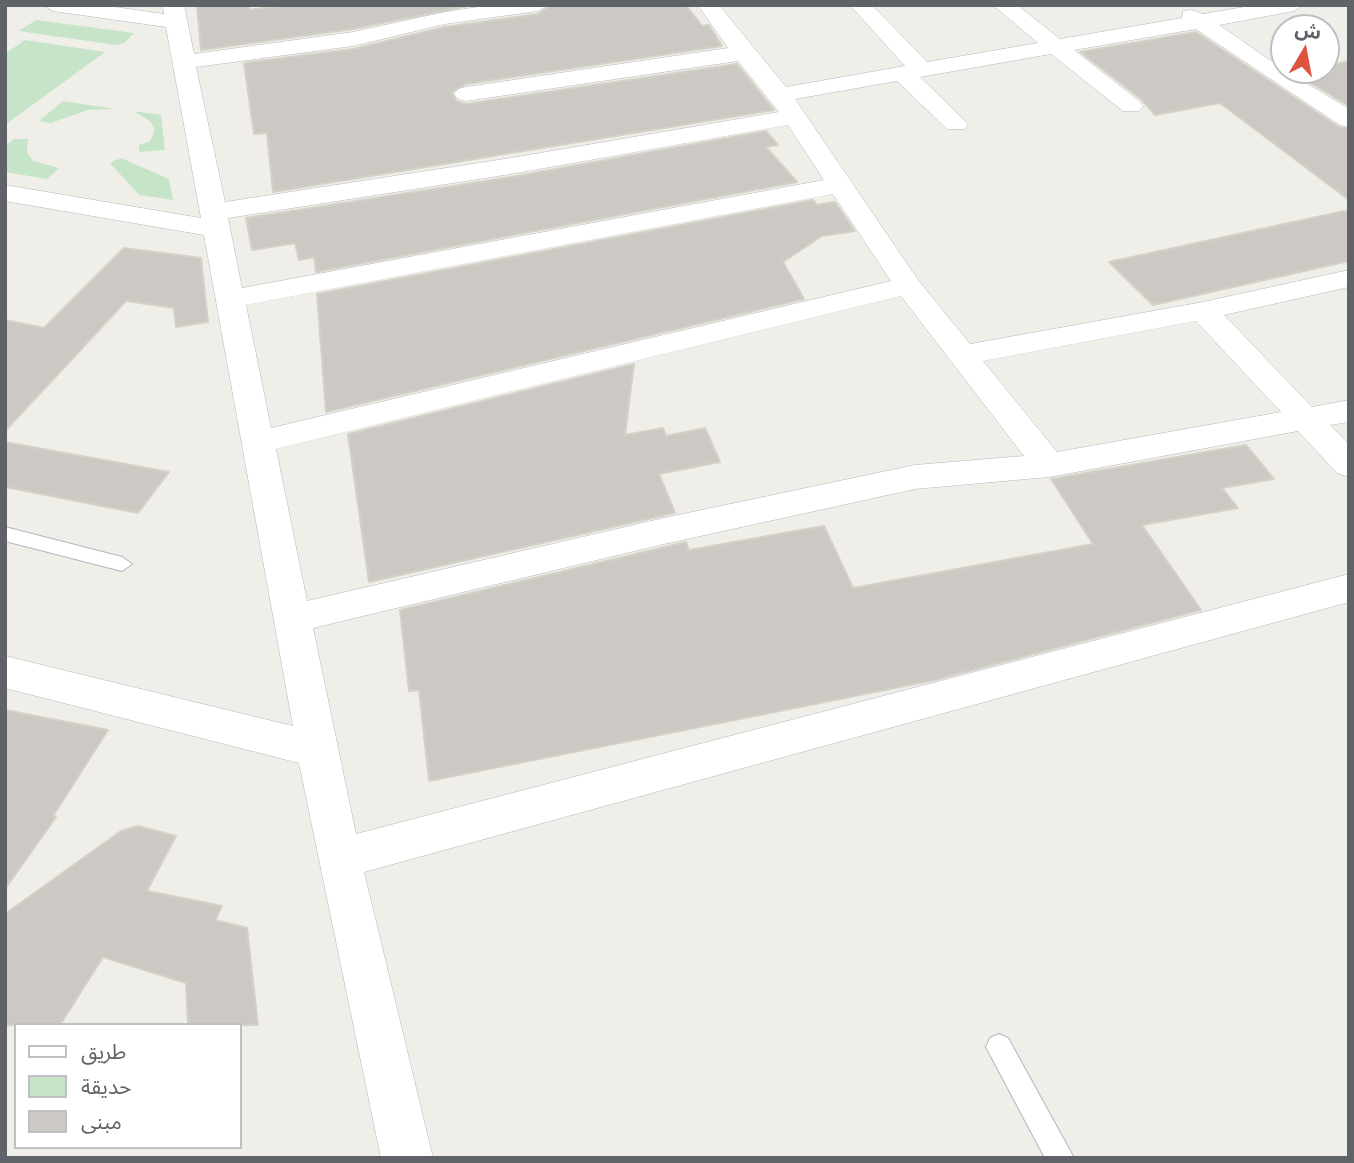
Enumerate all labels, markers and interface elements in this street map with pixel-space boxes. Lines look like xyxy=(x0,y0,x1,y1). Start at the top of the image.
north arrow xyxy=(1270,14,1340,84)
text: ش xyxy=(1293,16,1323,44)
legend xyxy=(14,1023,242,1149)
text: طريق xyxy=(81,1037,126,1065)
text: حديقة xyxy=(81,1072,131,1100)
text: مبنى xyxy=(81,1107,122,1135)

